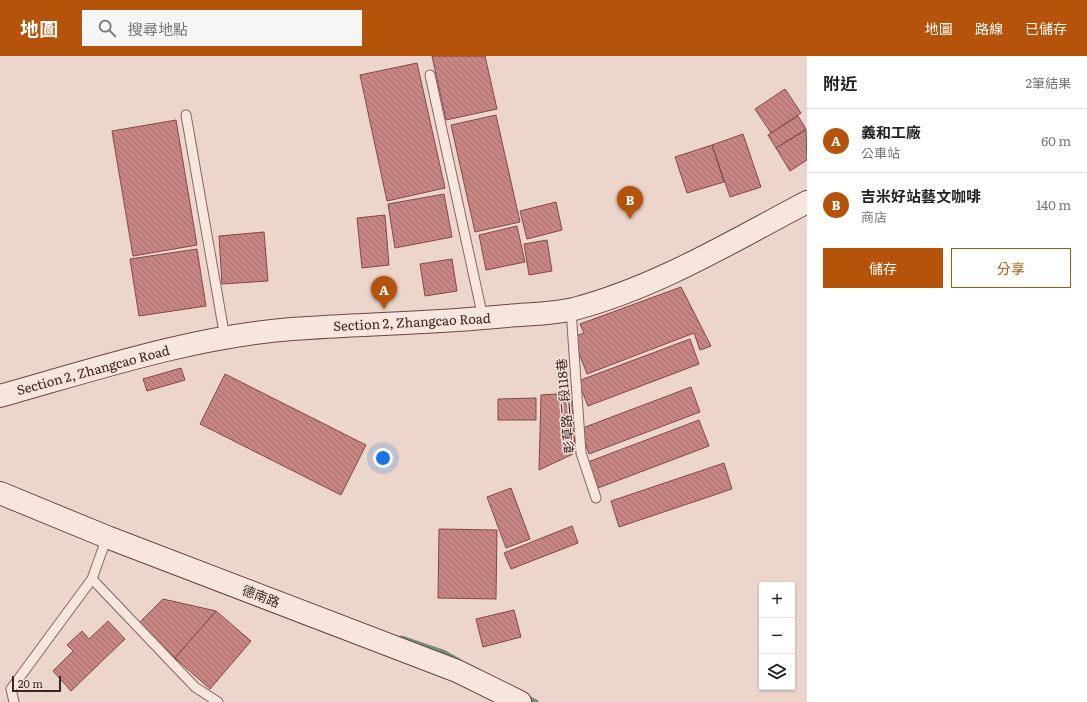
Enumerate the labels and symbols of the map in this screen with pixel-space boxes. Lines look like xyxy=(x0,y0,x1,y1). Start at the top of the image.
pin: B xyxy=(617,186,643,219)
pin: A xyxy=(371,276,397,309)
street label: Section 2, Zhangcao Road xyxy=(333,308,491,335)
street label: Section 2, Zhangcao Road xyxy=(14,340,171,399)
street label: 彰草路二段118巷 xyxy=(551,358,578,455)
your location xyxy=(373,448,393,468)
street label: 德南路 xyxy=(240,580,283,611)
scale bar xyxy=(12,674,61,693)

